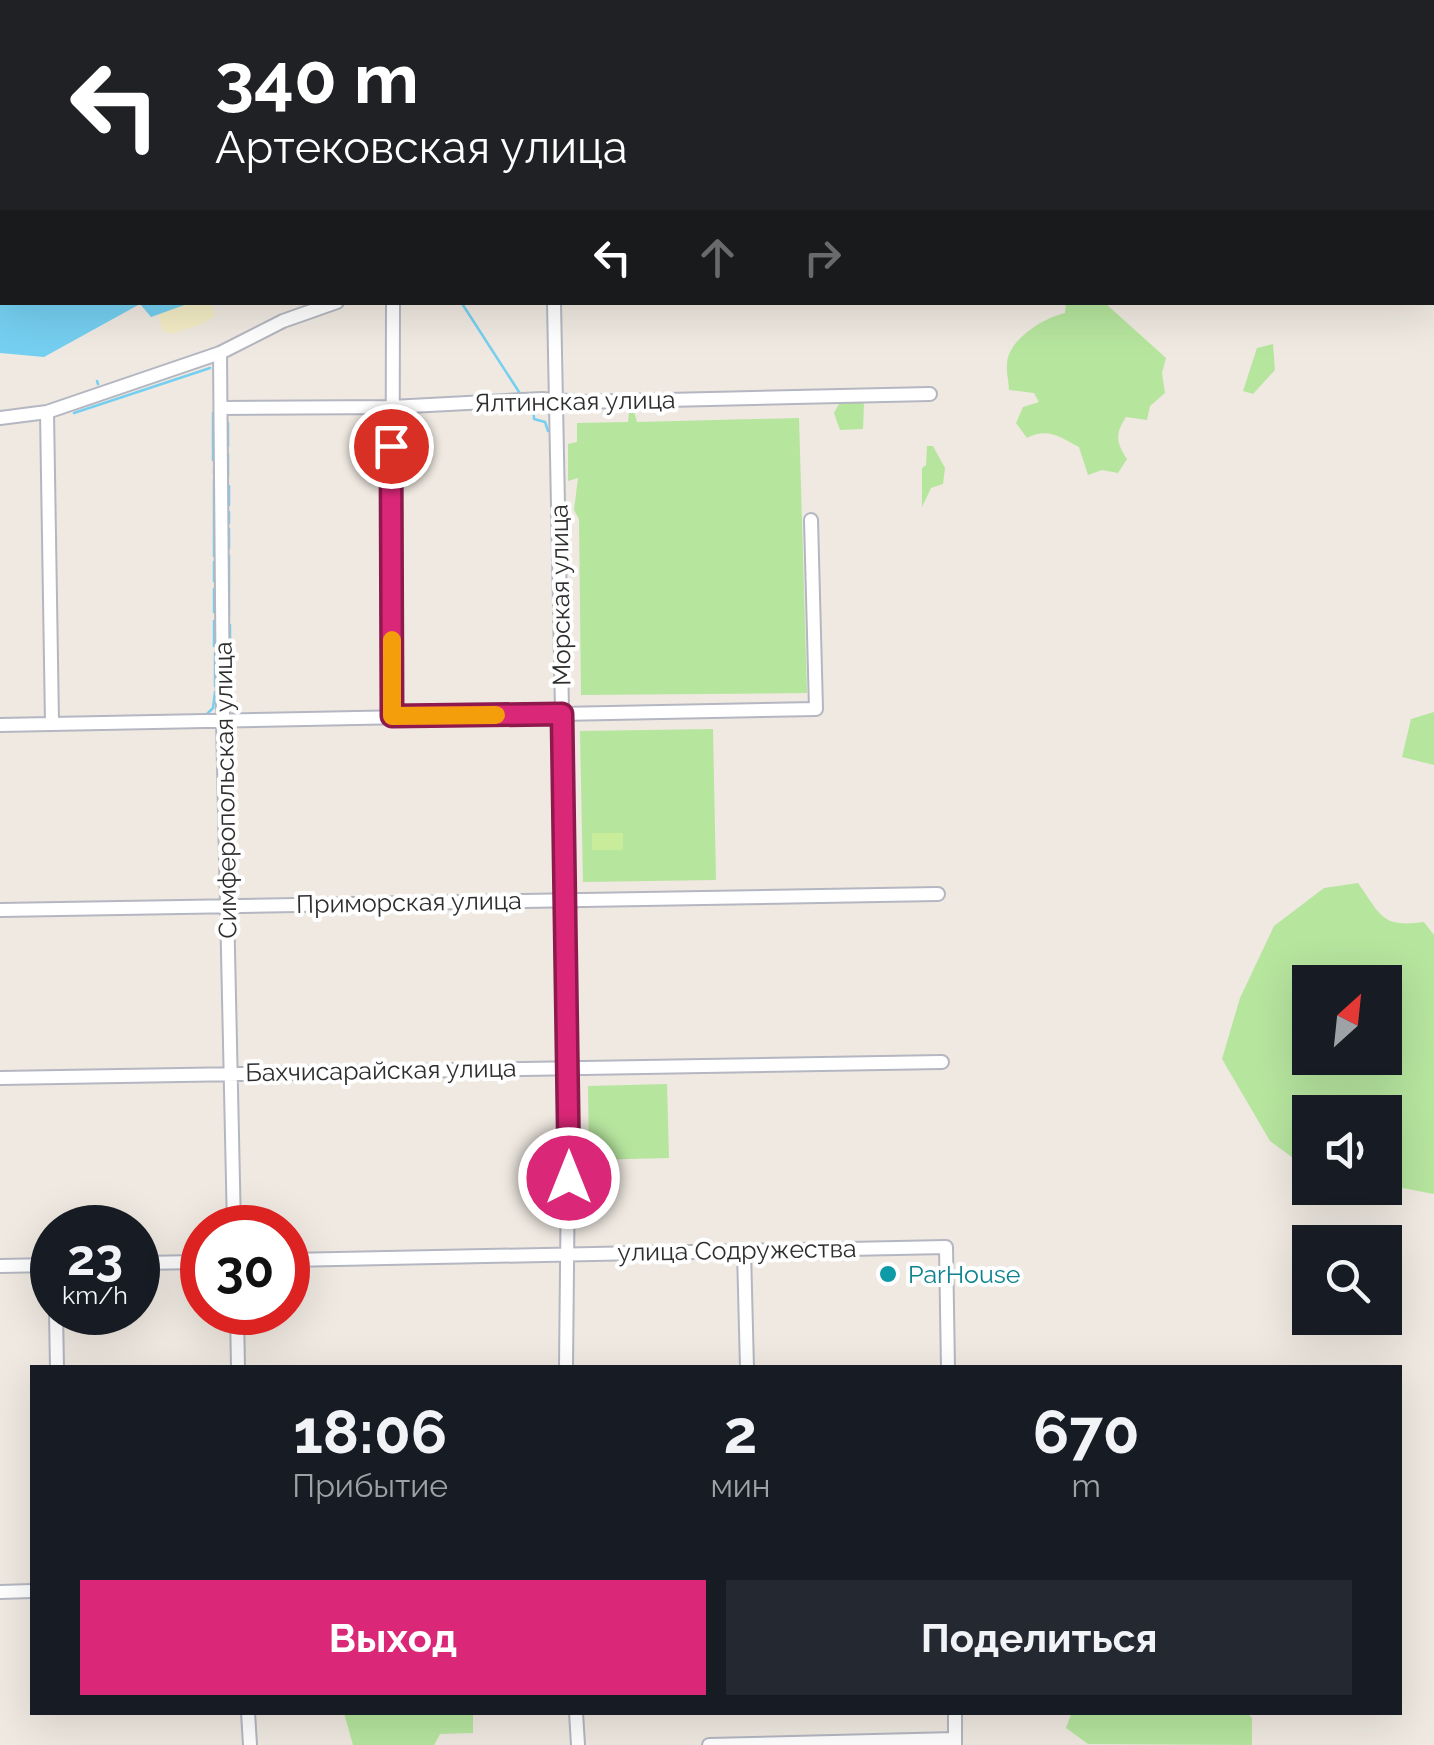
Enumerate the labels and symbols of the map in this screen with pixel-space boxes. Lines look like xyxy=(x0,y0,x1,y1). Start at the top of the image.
street label: Ялтинская улица xyxy=(474,384,676,418)
pin xyxy=(349,404,434,489)
street label: Морская улица xyxy=(543,504,577,686)
street label: Симферопольская улица xyxy=(207,641,243,939)
street label: Приморская улица xyxy=(296,885,522,919)
north arrow xyxy=(1292,965,1402,1075)
street label: Бахчисарайская улица xyxy=(245,1053,517,1087)
position arrow xyxy=(517,1126,621,1230)
speed limit sign: 30 xyxy=(180,1205,310,1335)
street label: улица Содружества xyxy=(617,1233,857,1267)
place label: ParHouse xyxy=(908,1259,1021,1289)
marker: ParHouse xyxy=(877,1263,899,1285)

